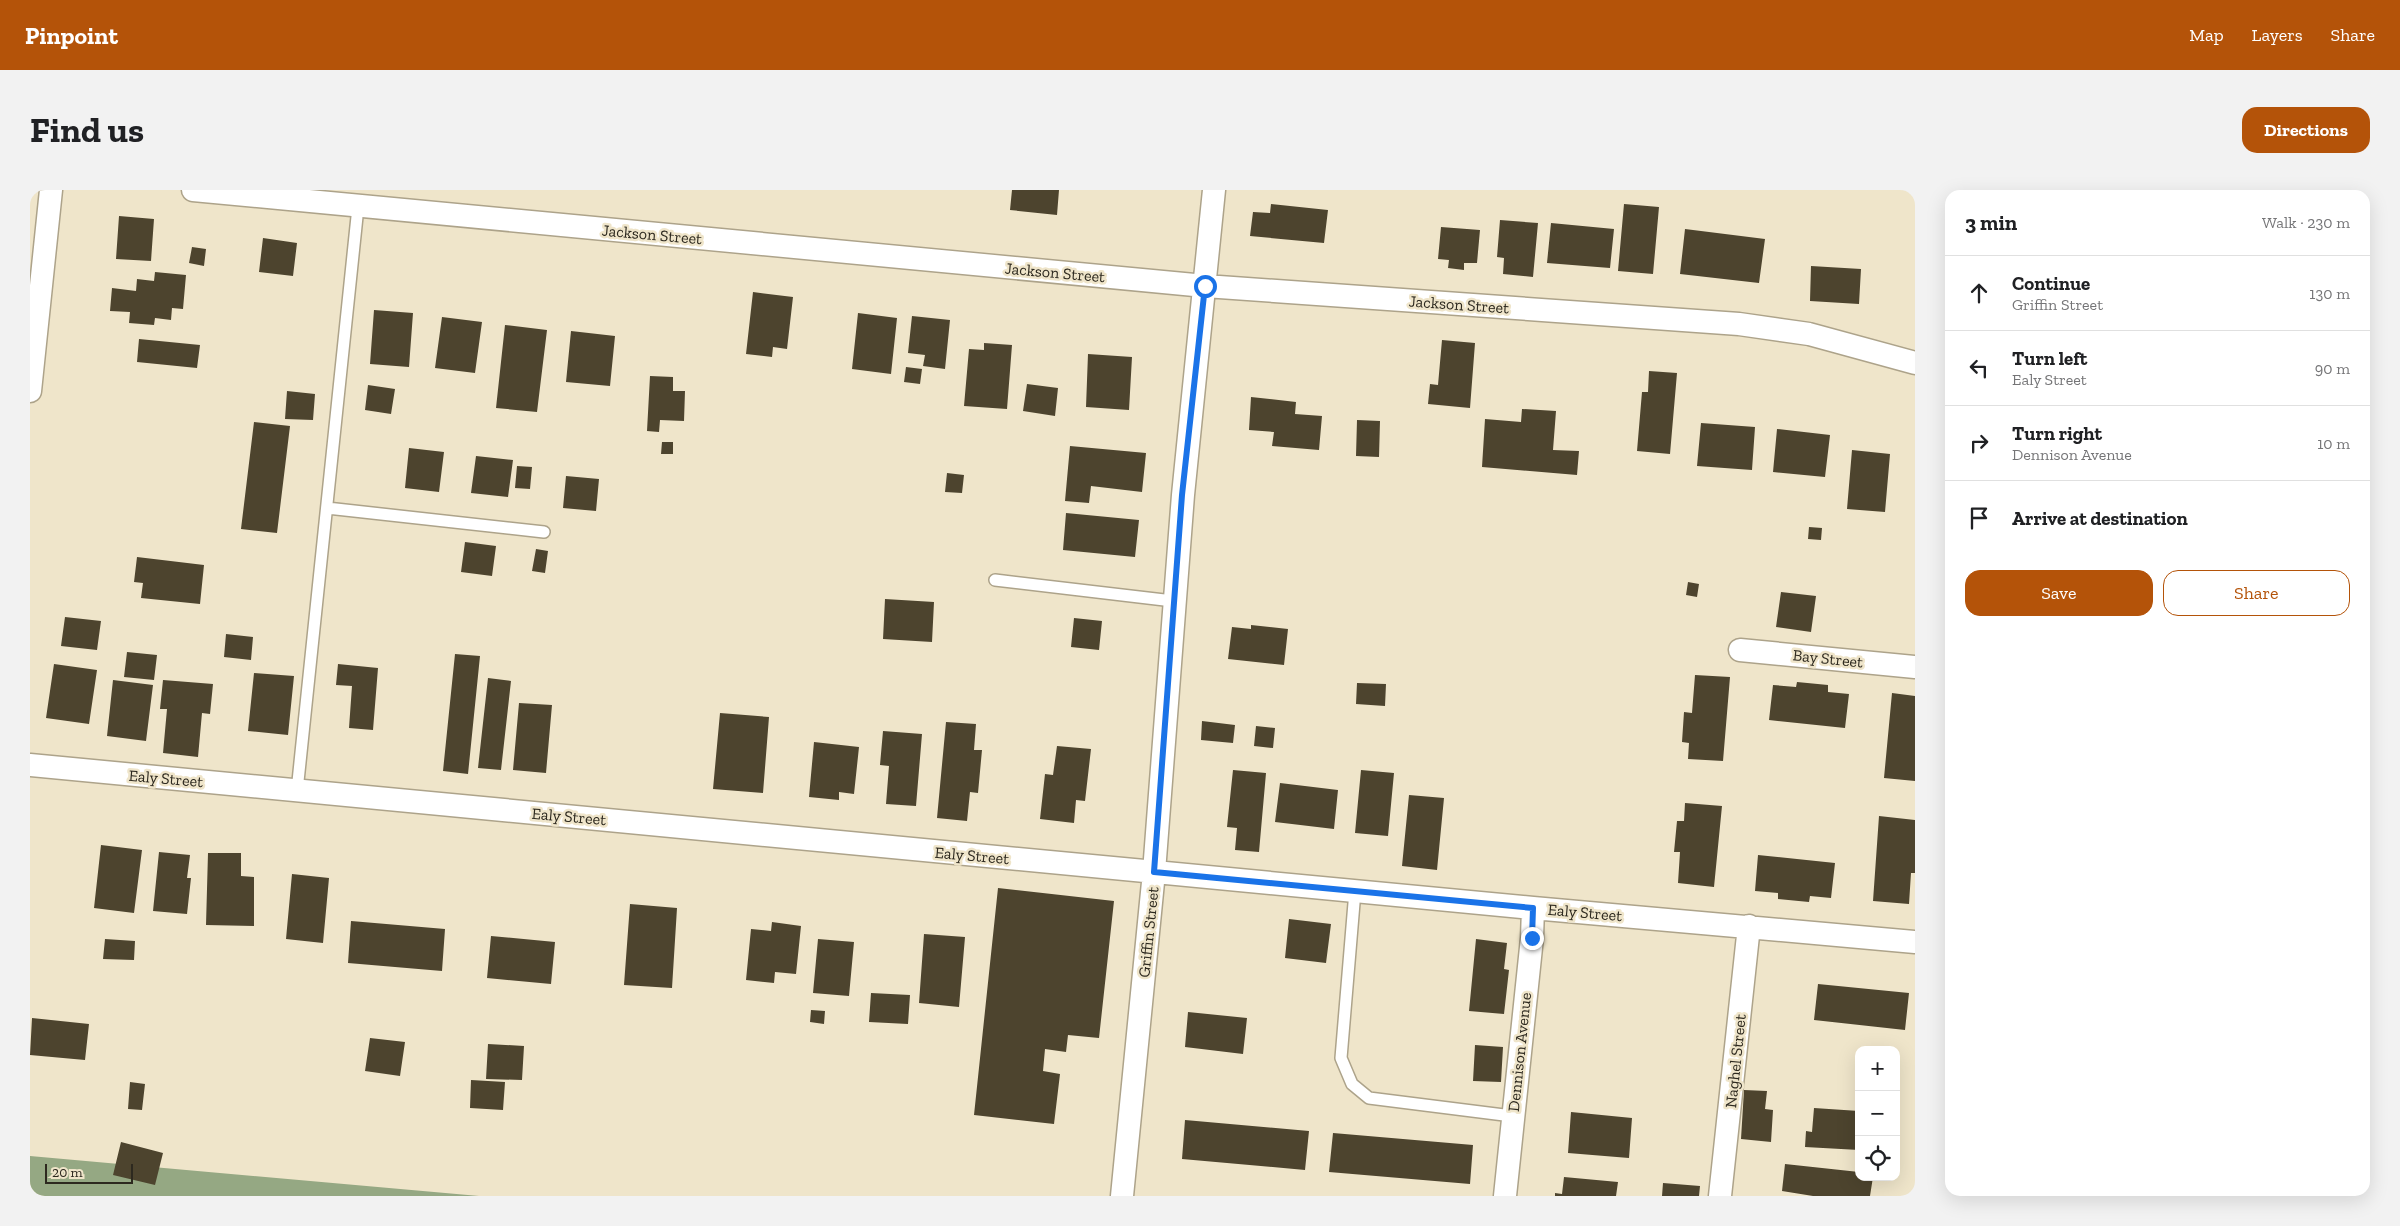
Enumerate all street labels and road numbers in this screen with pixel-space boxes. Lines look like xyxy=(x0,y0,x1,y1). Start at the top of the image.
street label: Jackson Street xyxy=(601,221,703,248)
street label: Jackson Street xyxy=(1004,259,1106,286)
street label: Jackson Street xyxy=(1408,292,1510,317)
street label: Bay Street xyxy=(1792,645,1864,672)
street label: Ealy Street xyxy=(128,766,204,791)
street label: Ealy Street xyxy=(531,804,607,829)
street label: Ealy Street xyxy=(934,843,1010,868)
street label: Griffin Street xyxy=(1134,886,1163,978)
street label: Ealy Street xyxy=(1547,900,1623,925)
street label: Dennison Avenue xyxy=(1504,991,1535,1113)
street label: Naghel Street xyxy=(1721,1013,1750,1109)

